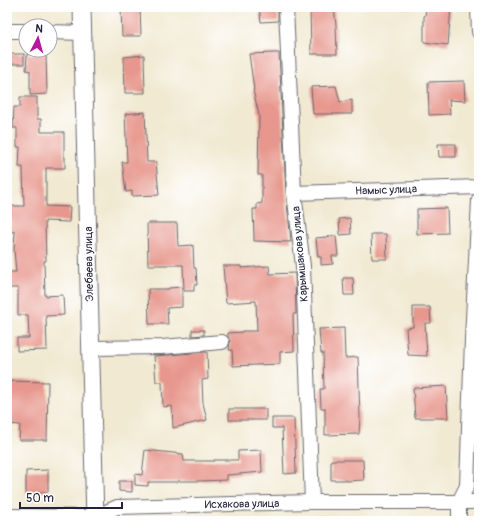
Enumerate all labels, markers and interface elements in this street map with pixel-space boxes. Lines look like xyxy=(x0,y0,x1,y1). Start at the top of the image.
north arrow xyxy=(18,18,58,58)
text: N xyxy=(35,22,44,35)
street label: Намыс улица xyxy=(355,182,417,198)
street label: Карымшакова улица xyxy=(289,206,311,302)
street label: Элебаева улица xyxy=(82,226,96,302)
scale bar xyxy=(20,484,122,510)
text: 50 m xyxy=(26,491,54,506)
street label: Исхакова улица xyxy=(205,497,279,511)

